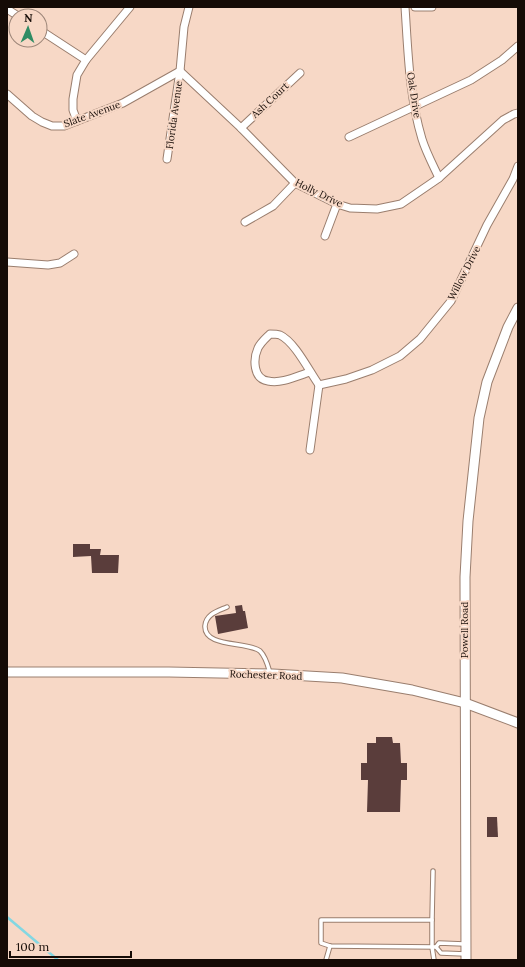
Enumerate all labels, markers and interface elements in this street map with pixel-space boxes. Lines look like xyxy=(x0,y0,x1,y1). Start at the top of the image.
north arrow xyxy=(8,8,48,48)
text: N xyxy=(24,11,33,25)
street label: Oak Drive xyxy=(404,71,424,119)
street label: Florida Avenue xyxy=(163,79,185,150)
street label: Ash Court xyxy=(248,79,292,121)
street label: Slate Avenue xyxy=(62,98,123,130)
street label: Holly Drive xyxy=(293,176,346,210)
street label: Willow Drive xyxy=(445,243,484,302)
street label: Powell Road xyxy=(458,602,471,658)
street label: Rochester Road xyxy=(229,667,303,683)
scale bar xyxy=(10,933,131,959)
text: 100 m xyxy=(16,939,49,954)

